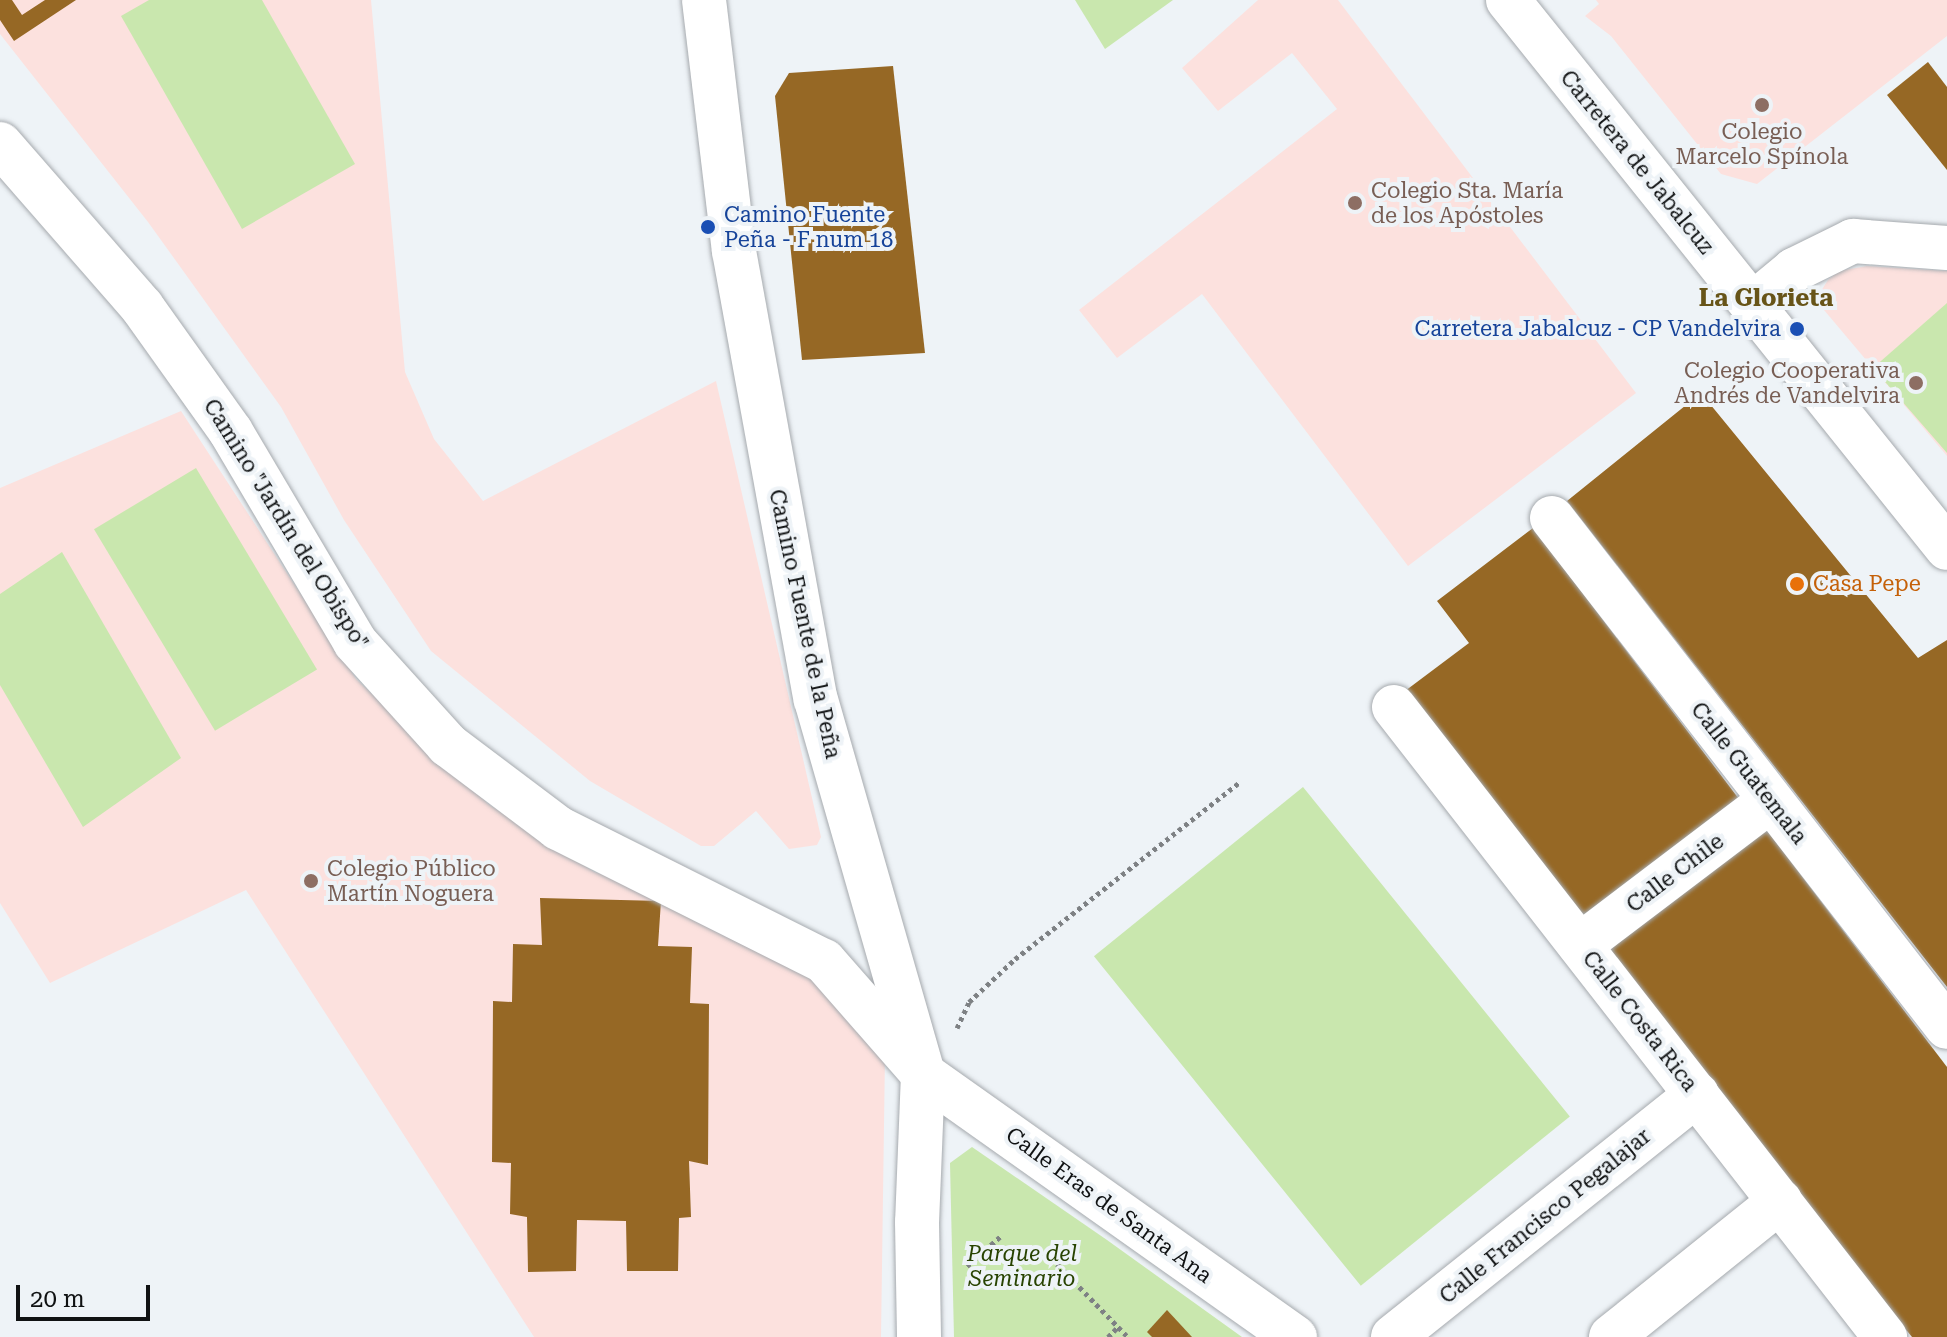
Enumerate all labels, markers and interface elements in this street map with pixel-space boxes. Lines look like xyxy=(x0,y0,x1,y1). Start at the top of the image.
street label: Carretera de Jabalcuz xyxy=(1555,65,1719,259)
marker: Colegio Marcelo Spínola xyxy=(1753,96,1771,114)
place label: Colegio Marcelo Spínola xyxy=(1675,118,1849,170)
place label: Colegio Sta. María de los Apóstoles xyxy=(1371,177,1563,228)
marker: Colegio Sta. María de los Apóstoles xyxy=(1346,194,1364,212)
place label: Camino Fuente Peña - F num 18 xyxy=(724,201,893,252)
marker: Camino Fuente Peña - F num 18 xyxy=(699,218,717,236)
district label: La Glorieta xyxy=(1699,285,1833,313)
place label: Carretera Jabalcuz - CP Vandelvira xyxy=(1414,316,1781,342)
marker: Carretera Jabalcuz - CP Vandelvira xyxy=(1788,320,1806,338)
place label: Colegio Cooperativa Andrés de Vandelvira xyxy=(1674,357,1900,408)
marker: Colegio Cooperativa Andrés de Vandelvira xyxy=(1907,374,1925,392)
street label: Camino "Jardín del Obispo" xyxy=(198,394,374,654)
street label: Camino Fuente de la Peña xyxy=(764,487,846,761)
place label: Casa Pepe xyxy=(1813,571,1921,597)
marker: Casa Pepe xyxy=(1788,575,1806,593)
street label: Calle Guatemala xyxy=(1685,697,1813,849)
street label: Calle Chile xyxy=(1621,828,1729,918)
place label: Colegio Público Martín Noguera xyxy=(327,855,496,906)
marker: Colegio Público Martín Noguera xyxy=(302,872,320,890)
street label: Calle Costa Rica xyxy=(1577,946,1703,1096)
street label: Calle Eras de Santa Ana xyxy=(1001,1121,1217,1289)
street label: Calle Francisco Pegalajar xyxy=(1434,1123,1656,1309)
park label: Parque del Seminario xyxy=(967,1240,1077,1292)
scale bar xyxy=(20,1269,154,1319)
text: 20 m xyxy=(30,1285,85,1313)

